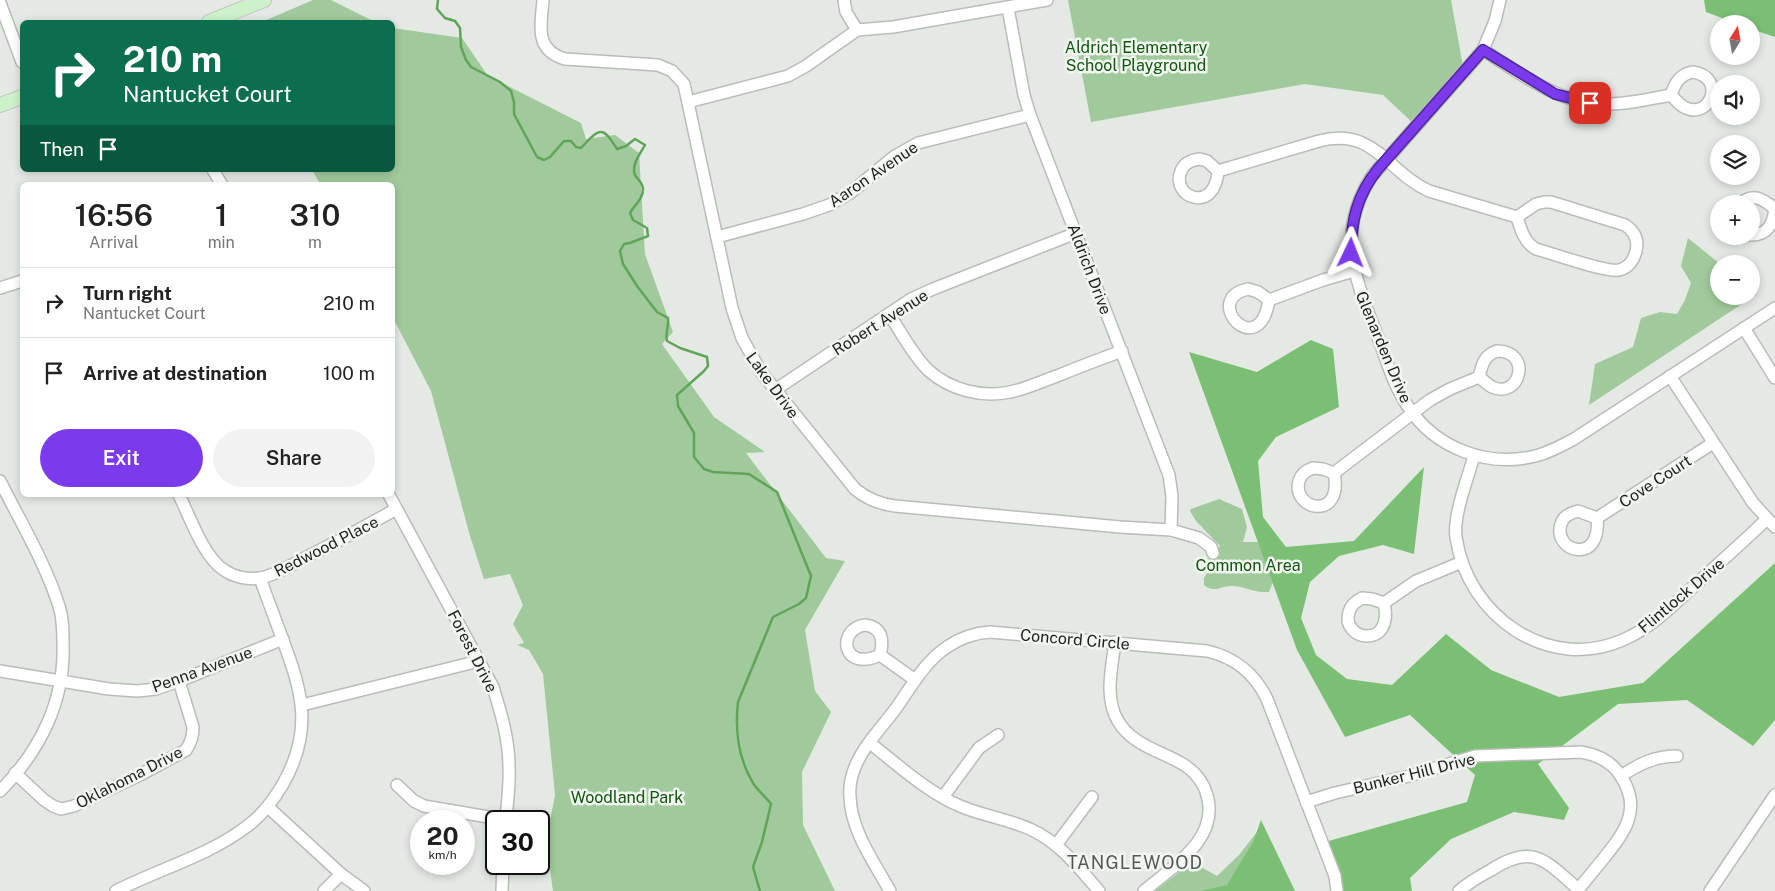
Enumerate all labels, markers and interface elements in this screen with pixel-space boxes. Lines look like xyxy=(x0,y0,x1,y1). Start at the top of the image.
north arrow xyxy=(1710,15,1760,65)
map controls xyxy=(1710,15,1760,305)
park label: Aldrich Elementary School Playground xyxy=(1065,38,1208,75)
text: 210 m xyxy=(123,39,222,80)
icon: right xyxy=(40,40,105,105)
button: sound xyxy=(1710,75,1760,125)
text: Nantucket Court xyxy=(123,81,292,107)
pin xyxy=(1569,82,1611,124)
icon: arrive xyxy=(1576,89,1604,117)
icon: arrive xyxy=(94,135,122,163)
button: layers xyxy=(1710,135,1760,185)
text: Then xyxy=(40,138,84,160)
street label: Aaron Avenue xyxy=(825,138,921,211)
button: + xyxy=(1710,195,1760,245)
text: 16:56 xyxy=(75,197,153,233)
text: 1 xyxy=(215,197,227,233)
text: 310 xyxy=(289,197,340,233)
street label: Aldrich Drive xyxy=(1064,221,1116,317)
position arrow xyxy=(1324,226,1376,278)
text: Arrival xyxy=(89,233,139,252)
text: min xyxy=(208,233,235,252)
text: m xyxy=(308,233,322,252)
button: − xyxy=(1710,255,1760,305)
text: Turn right xyxy=(83,282,172,304)
street label: Robert Avenue xyxy=(829,285,932,359)
icon: right xyxy=(40,289,68,317)
street label: Glenarden Drive xyxy=(1351,289,1416,406)
text: 210 m xyxy=(323,292,375,314)
text: Nantucket Court xyxy=(83,304,206,323)
street label: Lake Drive xyxy=(742,348,803,422)
icon: arrive xyxy=(40,359,68,387)
text: Arrive at destination xyxy=(83,362,267,384)
text: 100 m xyxy=(323,362,375,384)
button: Exit xyxy=(40,429,203,487)
button: Share xyxy=(213,429,375,487)
street label: Cove Court xyxy=(1616,451,1695,512)
street label: Redwood Place xyxy=(271,512,382,581)
street label: Flintlock Drive xyxy=(1634,554,1728,637)
park label: Common Area xyxy=(1195,556,1301,575)
street label: Forest Drive xyxy=(444,607,501,696)
street label: Concord Circle xyxy=(1019,625,1130,654)
street label: Penna Avenue xyxy=(149,643,255,696)
street label: Oklahoma Drive xyxy=(73,742,186,813)
street label: Bunker Hill Drive xyxy=(1351,749,1477,798)
park label: Woodland Park xyxy=(571,788,683,807)
speed limit sign: 30 xyxy=(485,810,550,875)
text: 20 xyxy=(427,821,459,851)
text: km/h xyxy=(428,848,457,862)
district label: TANGLEWOOD xyxy=(1067,852,1203,873)

